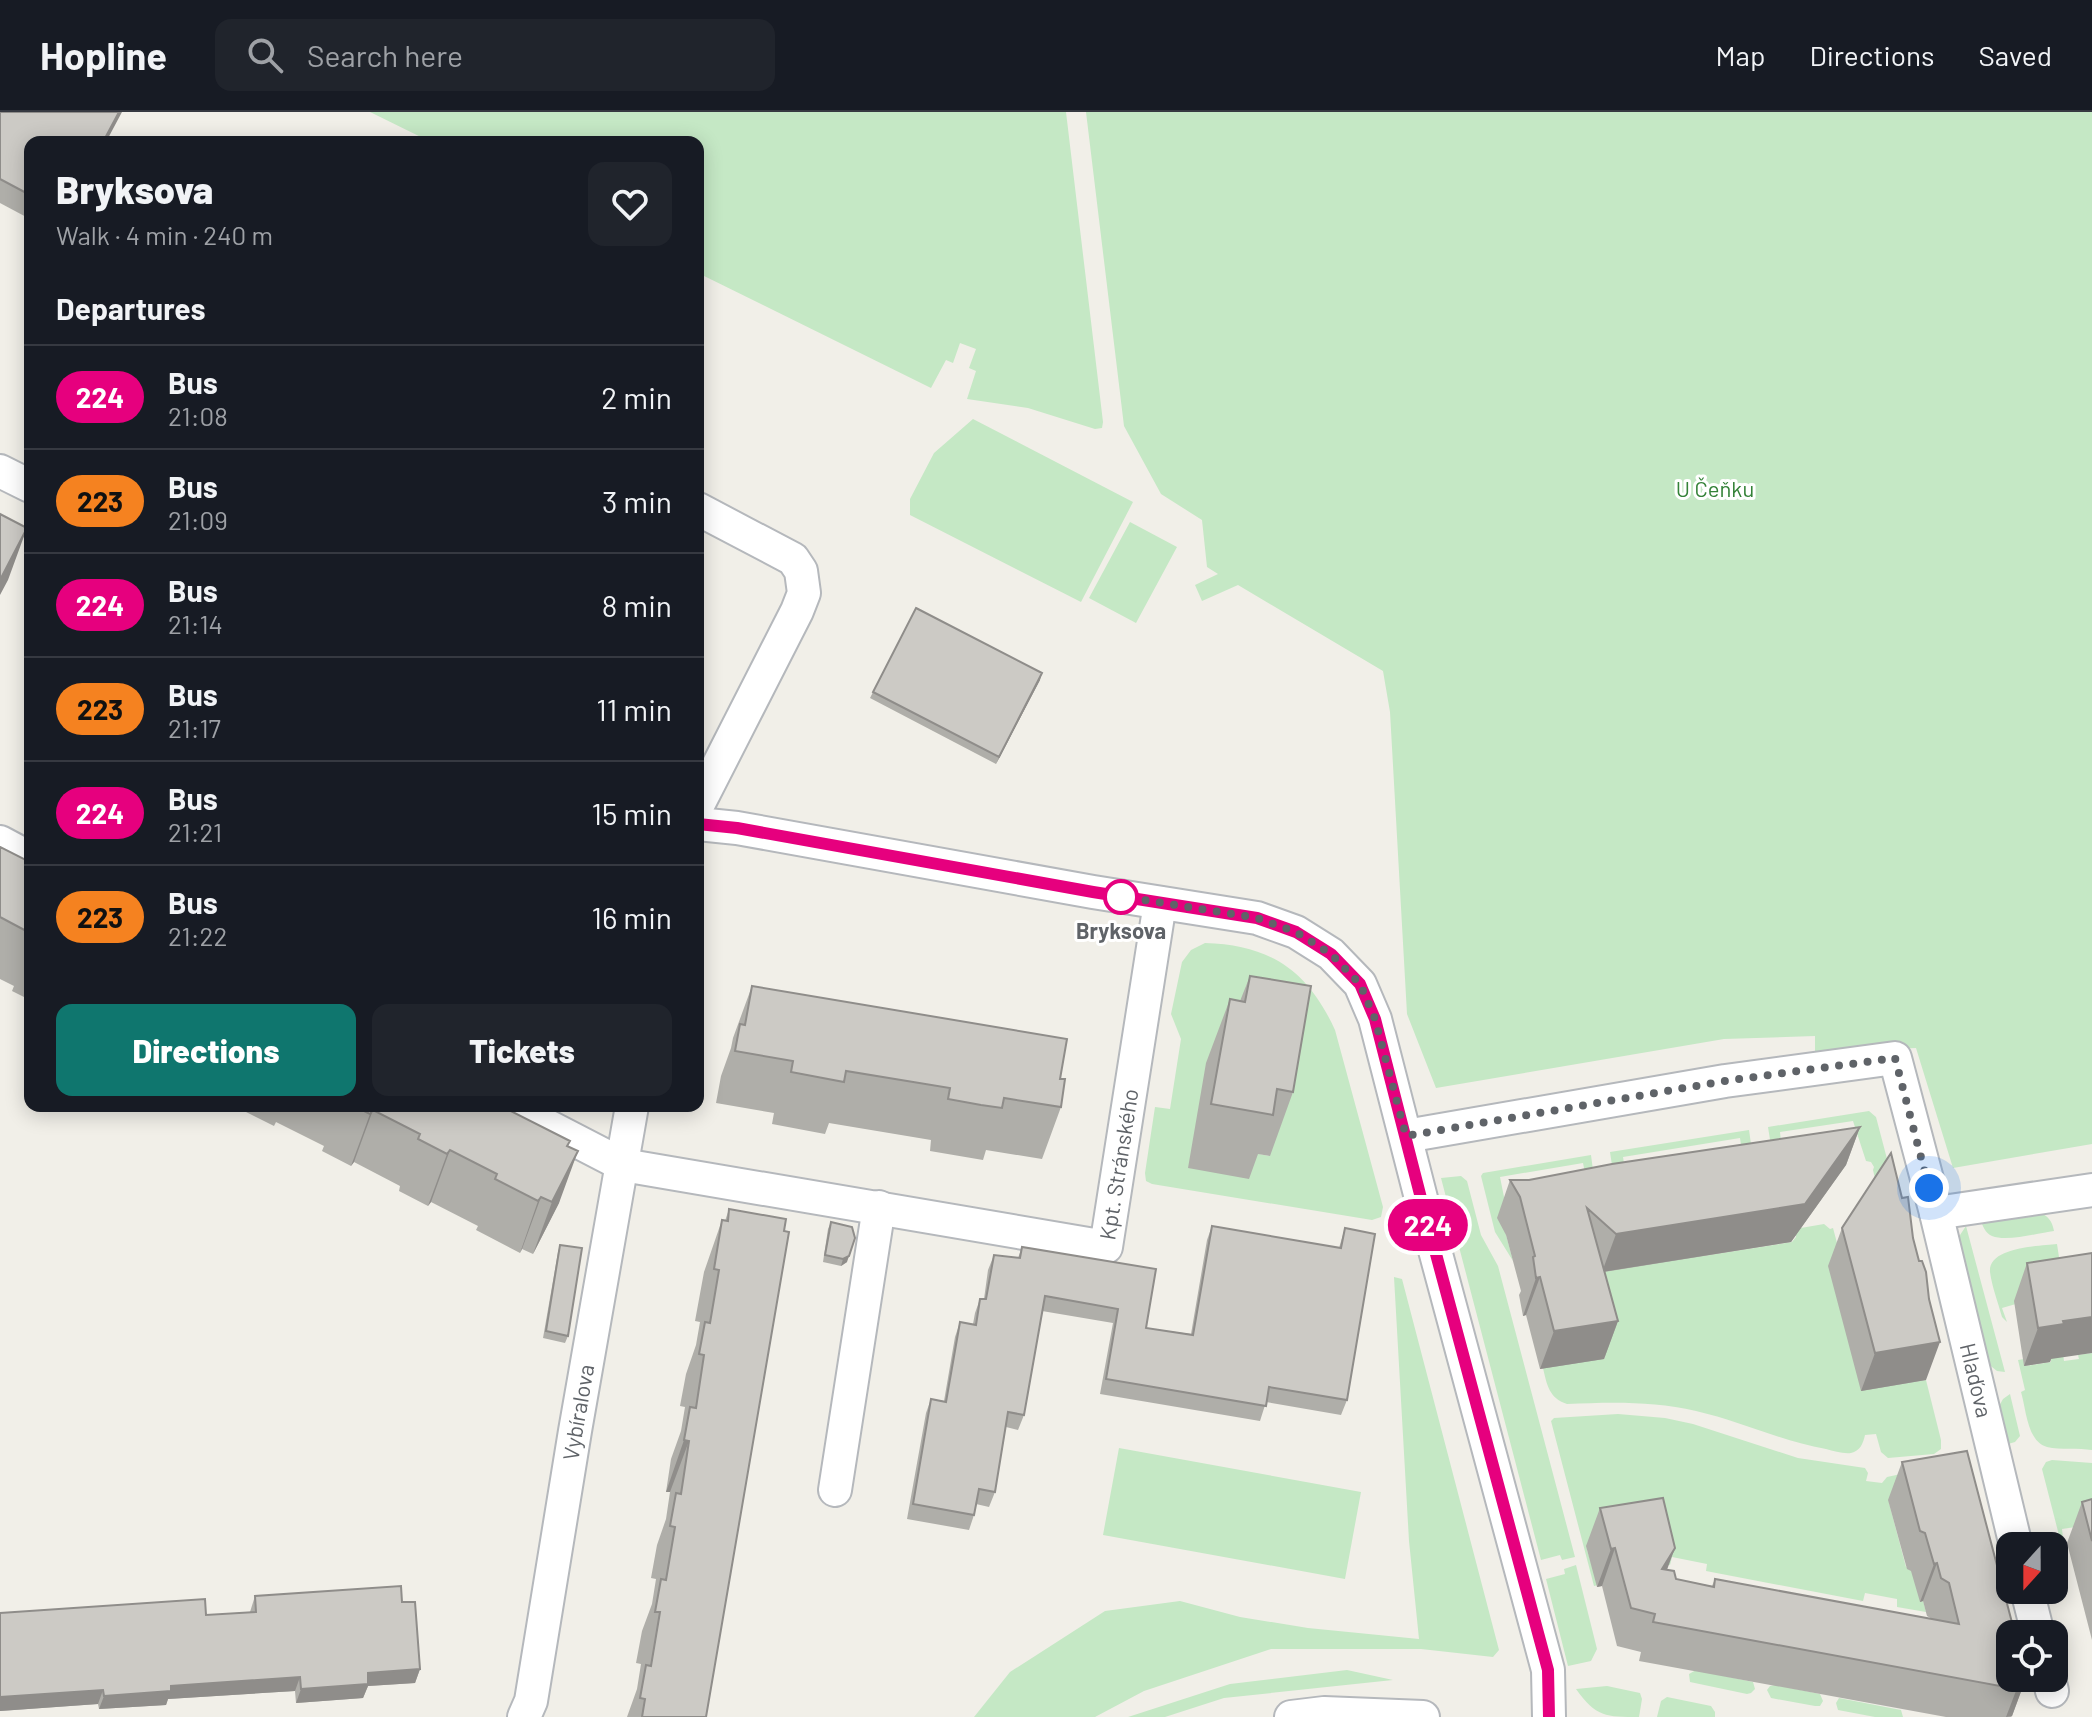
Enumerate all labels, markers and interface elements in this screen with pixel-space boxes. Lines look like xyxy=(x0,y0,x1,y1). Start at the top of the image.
search box xyxy=(215,19,775,91)
text: Hopline xyxy=(40,32,167,78)
icon: search xyxy=(243,33,287,77)
text: Search here xyxy=(307,37,463,73)
text: Map xyxy=(1716,38,1765,72)
text: Directions xyxy=(1809,38,1935,72)
text: Saved xyxy=(1979,38,2052,72)
button: heart xyxy=(588,162,672,246)
text: Bryksova xyxy=(56,166,213,212)
text: Walk · 4 min · 240 m xyxy=(56,219,273,250)
text: Departures xyxy=(56,290,206,326)
text: Bus xyxy=(168,364,218,400)
text: 2 min xyxy=(601,379,672,415)
text: 224 xyxy=(76,380,124,414)
text: 21:08 xyxy=(168,400,228,431)
text: Bus xyxy=(168,468,218,504)
park label: U Čeňku xyxy=(1676,475,1754,501)
text: 3 min xyxy=(602,483,672,519)
text: 223 xyxy=(77,484,123,518)
text: 21:09 xyxy=(168,504,228,535)
text: Bus xyxy=(168,572,218,608)
text: 8 min xyxy=(602,587,672,623)
text: 224 xyxy=(76,588,124,622)
text: 21:14 xyxy=(168,608,223,639)
text: Bus xyxy=(168,676,218,712)
text: 11 min xyxy=(596,691,672,727)
text: 223 xyxy=(77,692,123,726)
text: 21:17 xyxy=(168,712,221,743)
text: Bus xyxy=(168,780,218,816)
text: 15 min xyxy=(591,795,672,831)
text: 224 xyxy=(76,796,124,830)
text: 21:21 xyxy=(168,816,222,847)
marker: Bryksova xyxy=(1104,880,1138,914)
text: Bus xyxy=(168,884,218,920)
text: 16 min xyxy=(591,899,672,935)
text: 223 xyxy=(77,900,123,934)
place label: Bryksova xyxy=(1076,917,1166,943)
text: 21:22 xyxy=(168,920,227,951)
button: Directions xyxy=(56,1004,356,1096)
button: Tickets xyxy=(372,1004,672,1096)
street label: Kpt. Stránského xyxy=(1093,1087,1143,1242)
your location xyxy=(1909,1168,1949,1208)
line badge: 224 xyxy=(1382,1199,1474,1251)
text: 224 xyxy=(1404,1208,1452,1242)
street label: Hlaďova xyxy=(1956,1340,1999,1420)
street label: Vybíralova xyxy=(556,1362,598,1462)
north arrow xyxy=(1996,1532,2068,1604)
map controls xyxy=(1996,1532,2068,1692)
button: locate xyxy=(1996,1620,2068,1692)

